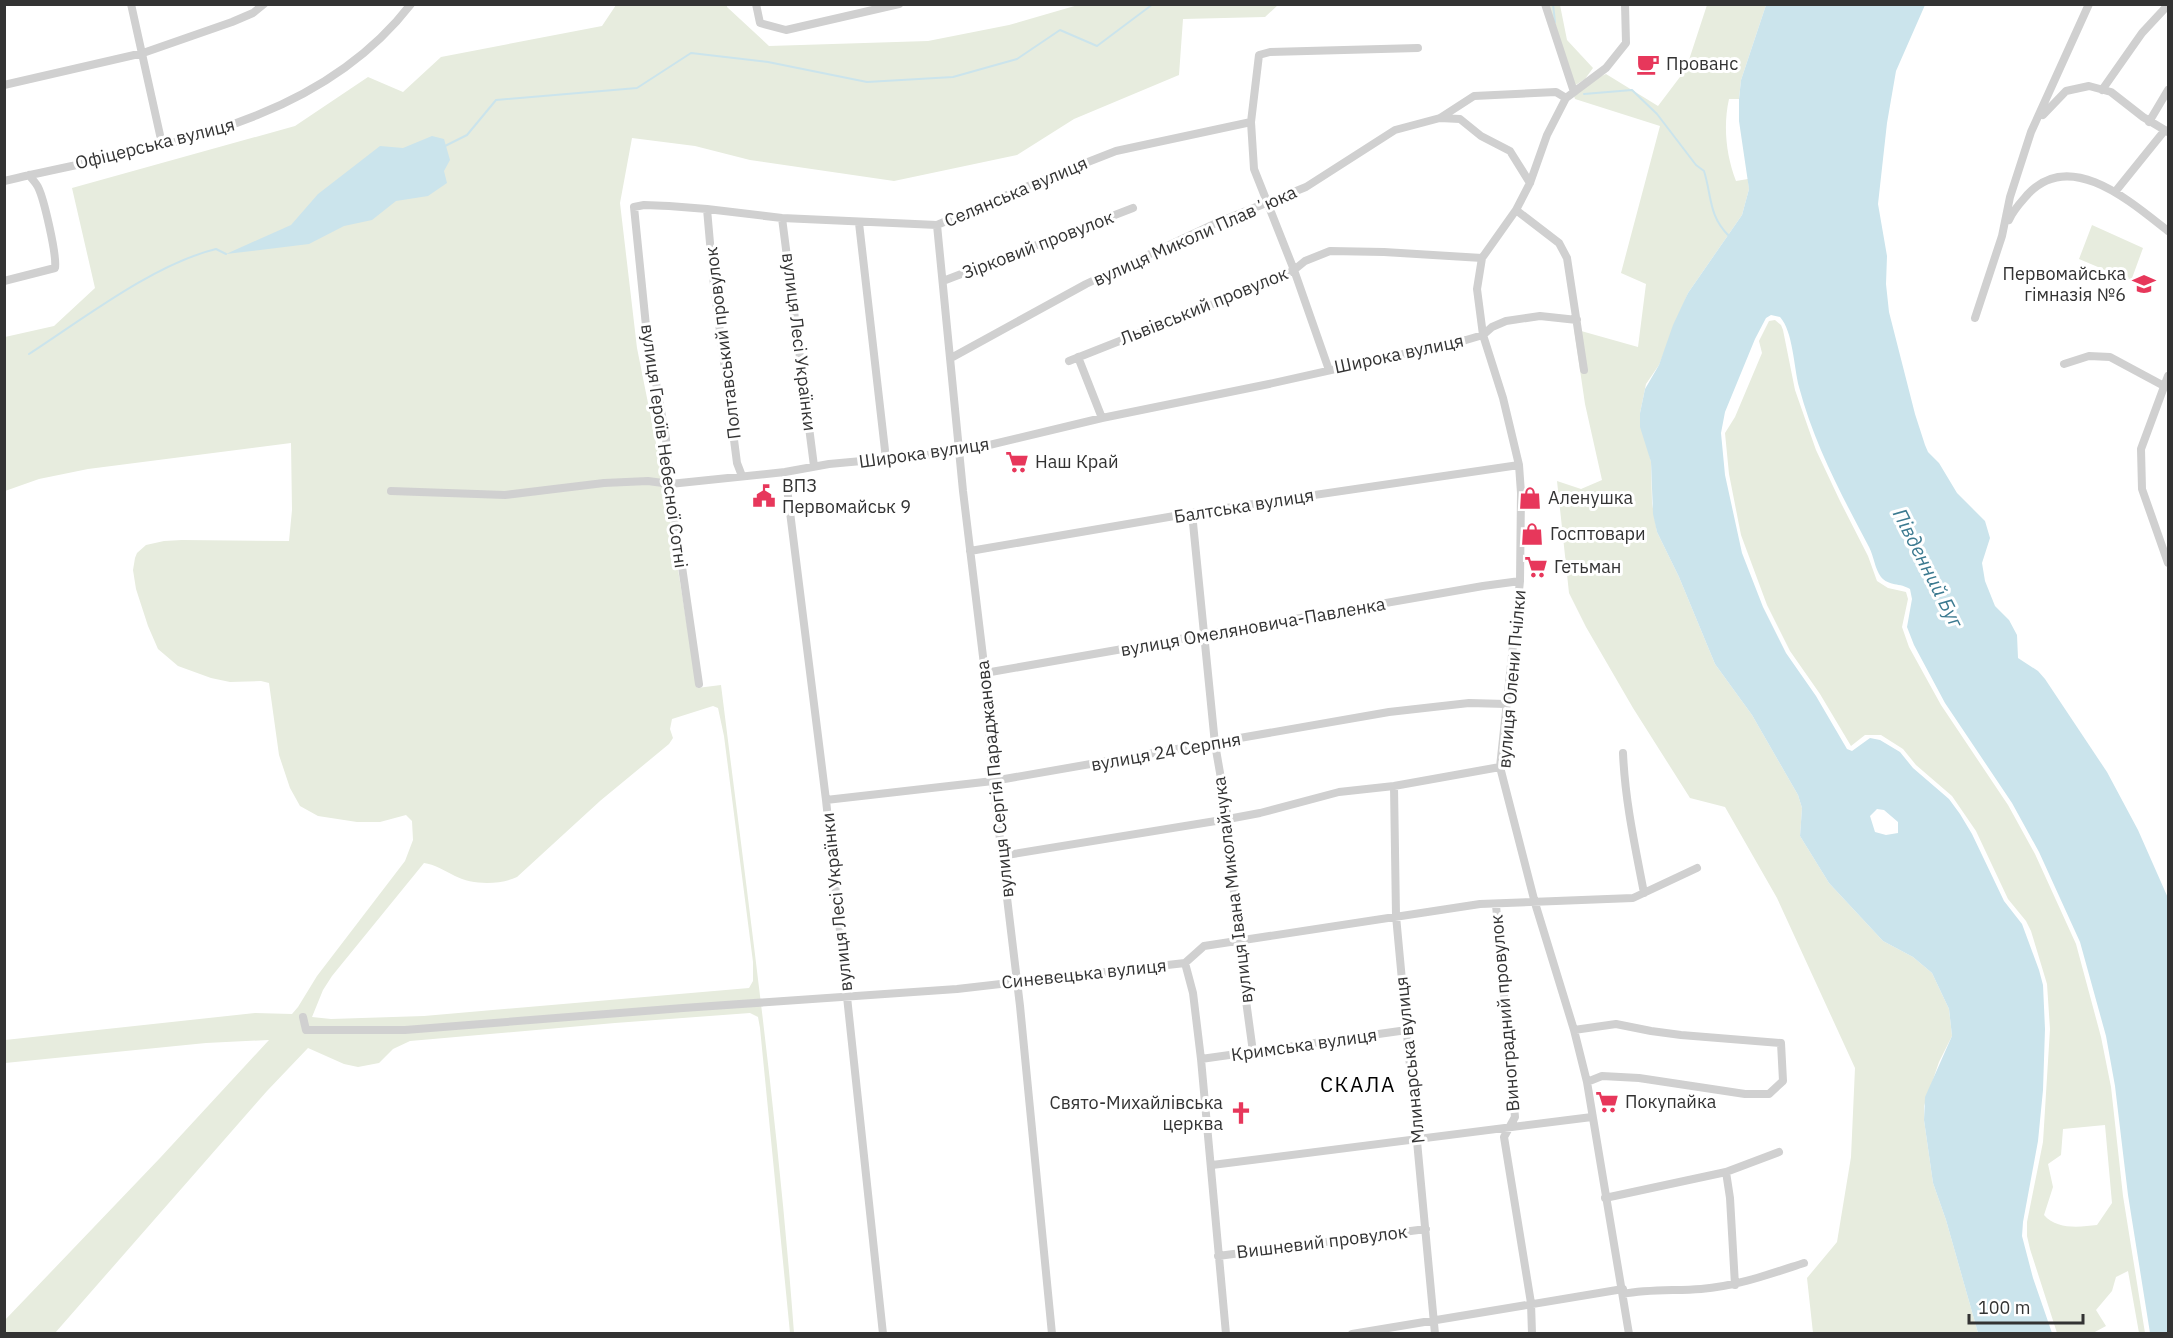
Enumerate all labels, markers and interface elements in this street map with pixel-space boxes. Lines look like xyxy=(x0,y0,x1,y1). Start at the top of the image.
cafe icon: Прованс xyxy=(1635,51,1661,77)
place label: Прованс xyxy=(1666,52,1738,75)
street label: Офіцерська вулиця xyxy=(73,113,237,174)
street label: Селянська вулиця xyxy=(941,151,1091,232)
street label: вулиця Миколи Плавʼюка xyxy=(1089,180,1300,291)
street label: Зірковий провулок xyxy=(959,205,1117,284)
street label: Полтавський провулок xyxy=(699,245,746,441)
street label: вулиця Лесі Українки xyxy=(777,251,822,432)
street label: Львівський провулок xyxy=(1116,261,1291,350)
place label: Первомайська гімназія №6 xyxy=(2003,262,2126,306)
school or university icon: Первомайська гімназія №6 xyxy=(2131,271,2157,297)
street label: вулиця Героїв Небесної Сотні xyxy=(636,322,693,569)
street label: Широка вулиця xyxy=(1332,329,1466,378)
street label: Широка вулиця xyxy=(857,432,991,473)
supermarket icon: Наш Край xyxy=(1004,449,1030,475)
place label: Наш Край xyxy=(1035,450,1119,473)
place label: ВПЗ Первомайськ 9 xyxy=(782,474,911,518)
public building icon: ВПЗ Первомайськ 9 xyxy=(751,483,777,509)
street label: Балтська вулиця xyxy=(1172,483,1316,528)
shop icon: Аленушка xyxy=(1517,485,1543,511)
place label: Аленушка xyxy=(1548,486,1633,509)
water label: Південний Буг xyxy=(1887,504,1970,633)
shop icon: Госптовари xyxy=(1519,521,1545,547)
place label: Госптовари xyxy=(1550,522,1646,545)
supermarket icon: Гетьман xyxy=(1523,554,1549,580)
place label: Гетьман xyxy=(1554,555,1621,578)
street label: вулиця Олени Пчілки xyxy=(1492,589,1531,769)
street label: вулиця Омеляновича-Павленка xyxy=(1119,592,1388,661)
street label: вулиця Сергія Параджанова xyxy=(971,659,1018,899)
street label: вулиця 24 Серпня xyxy=(1089,727,1243,776)
street label: вулиця Івана Миколайчука xyxy=(1207,775,1258,1005)
street label: вулиця Лесі Українки xyxy=(816,812,857,993)
street label: Виноградний провулок xyxy=(1484,914,1525,1112)
street label: Синевецька вулиця xyxy=(1000,953,1168,994)
street label: Млинарська вулиця xyxy=(1389,975,1430,1145)
street label: Кримська вулиця xyxy=(1229,1023,1378,1066)
district label: СКАЛА xyxy=(1320,1070,1396,1098)
supermarket icon: Покупайка xyxy=(1594,1089,1620,1115)
place label: Покупайка xyxy=(1625,1090,1717,1113)
place label: Свято-Михайлівська церква xyxy=(1050,1091,1223,1135)
church icon: Свято-Михайлівська церква xyxy=(1228,1100,1254,1126)
street label: Вишневий провулок xyxy=(1235,1220,1409,1263)
scale bar xyxy=(1969,1287,2083,1325)
text: 100 m xyxy=(1978,1296,2030,1319)

